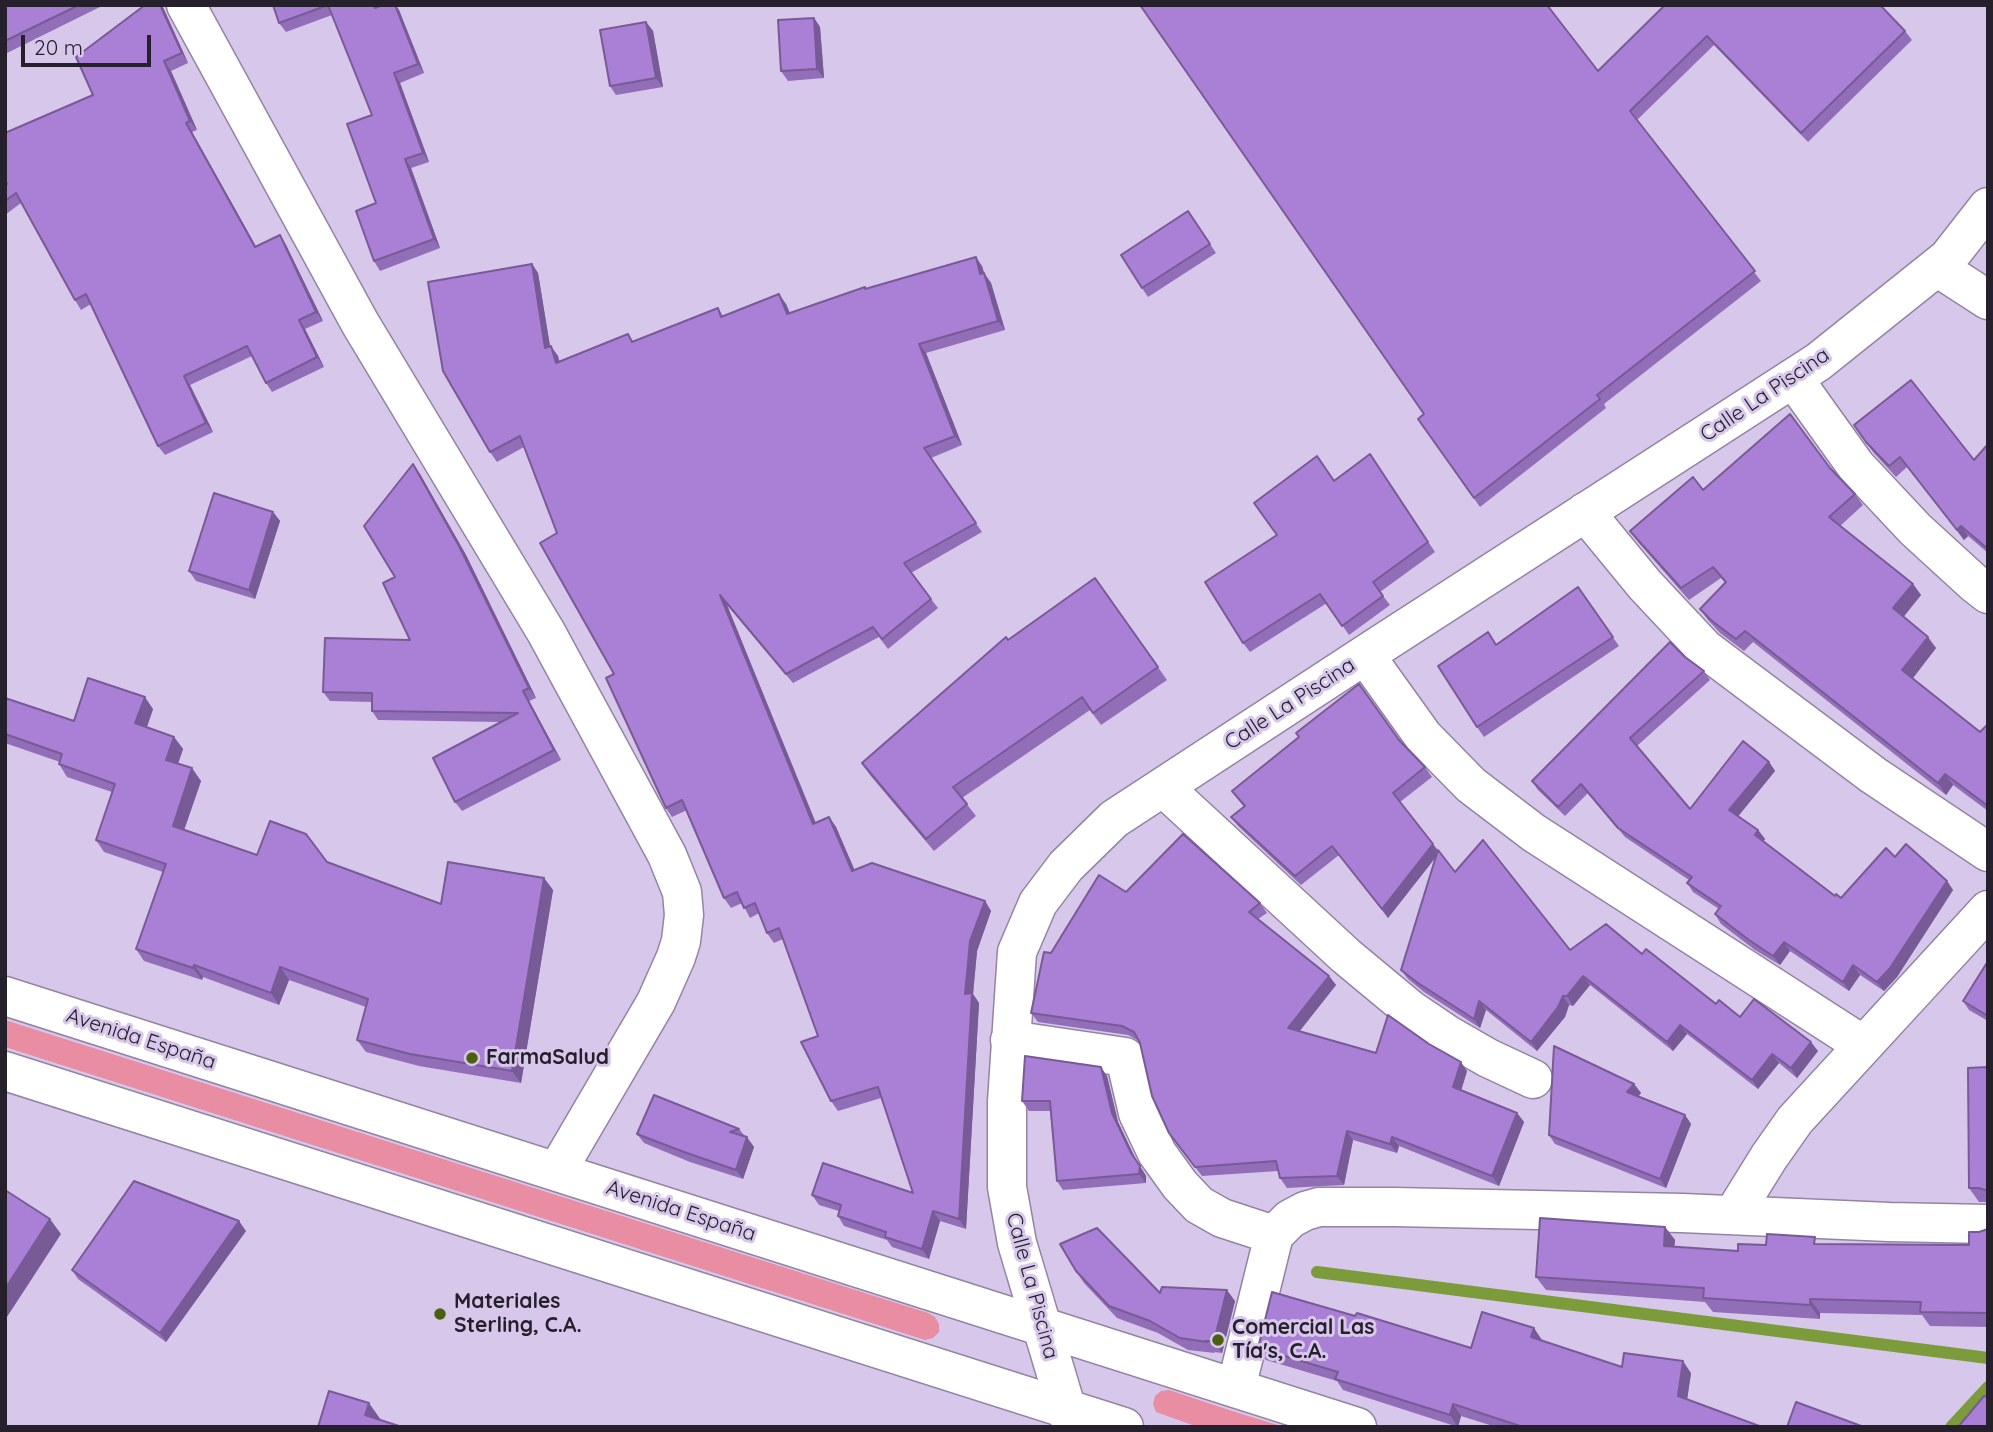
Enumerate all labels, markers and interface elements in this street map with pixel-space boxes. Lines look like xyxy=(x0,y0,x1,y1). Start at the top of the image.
scale bar xyxy=(24,21,154,65)
text: 20 m xyxy=(34,34,83,60)
street label: Calle La Piscina xyxy=(1696,343,1834,447)
street label: Calle La Piscina xyxy=(1220,653,1360,755)
street label: Avenida España xyxy=(63,1003,219,1075)
place label: FarmaSalud xyxy=(486,1045,609,1071)
marker: FarmaSalud xyxy=(464,1050,480,1066)
street label: Avenida España xyxy=(603,1175,759,1247)
street label: Calle La Piscina xyxy=(1000,1210,1064,1362)
place label: Materiales Sterling, C.A. xyxy=(454,1289,582,1339)
marker: Materiales Sterling, C.A. xyxy=(432,1306,448,1322)
place label: Comercial Las Tía's, C.A. xyxy=(1232,1315,1374,1365)
marker: Comercial Las Tía's, C.A. xyxy=(1210,1332,1226,1348)

